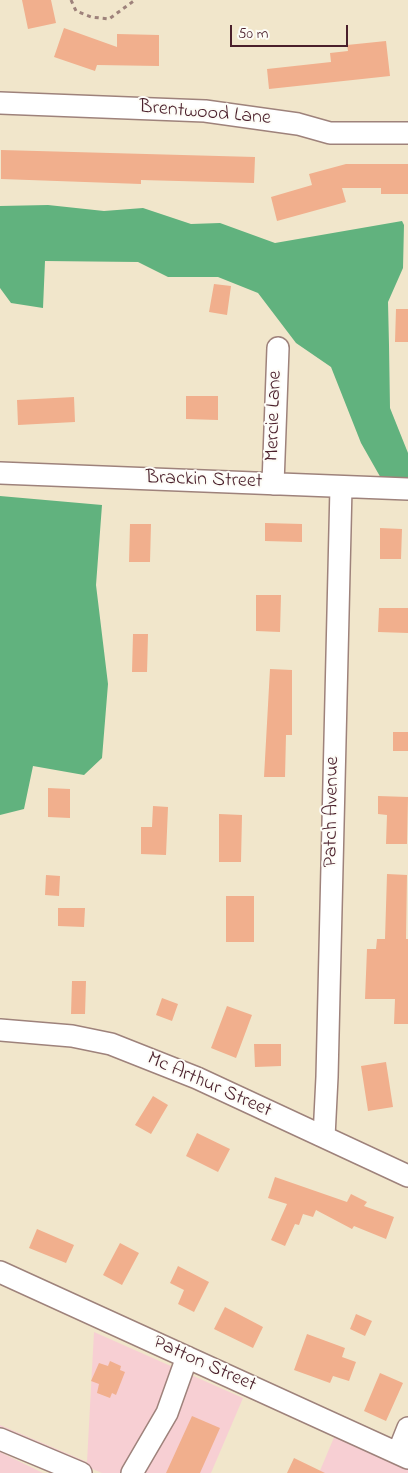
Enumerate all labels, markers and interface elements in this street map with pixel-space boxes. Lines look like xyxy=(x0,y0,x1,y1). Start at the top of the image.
scale bar xyxy=(233,15,350,47)
text: 50 m xyxy=(238,23,268,45)
street label: Brentwood Lane xyxy=(138,96,272,132)
street label: Mercie Lane xyxy=(261,370,289,462)
street label: Brackin Street xyxy=(145,467,263,495)
street label: Patch Avenue xyxy=(320,756,346,868)
street label: Mc Arthur Street xyxy=(143,1048,275,1124)
street label: Patton Street xyxy=(149,1332,259,1398)

